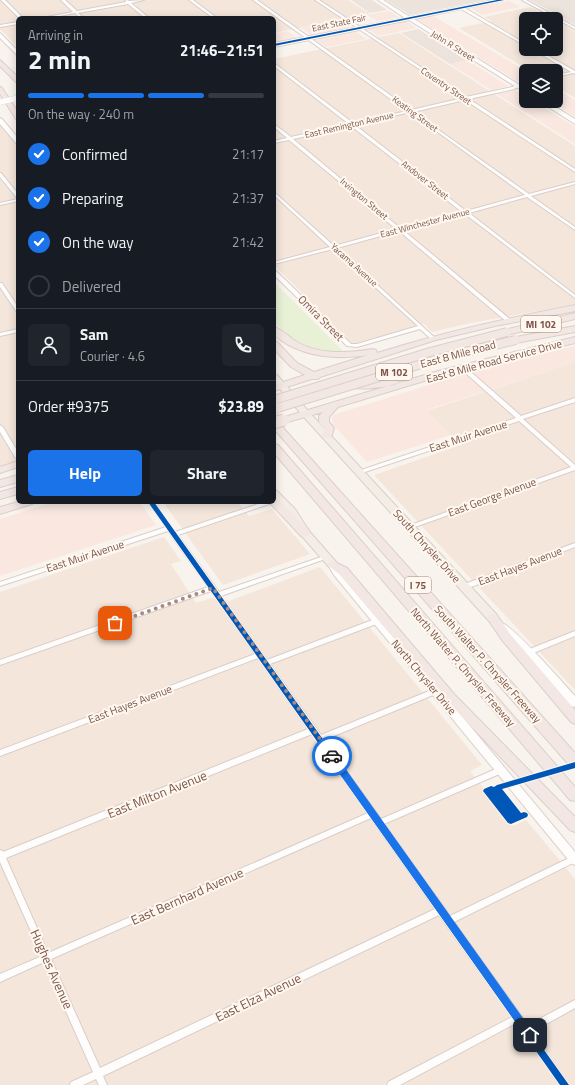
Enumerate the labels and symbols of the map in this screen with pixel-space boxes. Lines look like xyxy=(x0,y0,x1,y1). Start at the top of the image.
street label: East State Fair xyxy=(311,10,367,35)
street label: John R Street xyxy=(429,27,478,65)
street label: Coventry Street xyxy=(418,64,475,108)
street label: Keating Street xyxy=(390,93,442,135)
street label: East Remington Avenue xyxy=(303,108,395,141)
street label: Andover Street xyxy=(399,157,452,203)
street label: Irvington Street xyxy=(338,175,392,223)
street label: East Winchester Avenue xyxy=(379,204,471,241)
street label: Yacama Avenue xyxy=(328,240,381,290)
street label: Omira Street xyxy=(294,291,348,345)
road number: MI 102 xyxy=(521,316,561,332)
street label: East 8 Mile Road Service Drive xyxy=(424,335,564,387)
street label: East 8 Mile Road xyxy=(418,336,498,372)
road number: M 102 xyxy=(376,364,412,380)
street label: East Muir Avenue xyxy=(427,416,509,456)
street label: East George Avenue xyxy=(446,473,539,520)
street label: South Chrysler Drive xyxy=(390,506,465,587)
street label: East Muir Avenue xyxy=(44,536,126,576)
street label: East Hayes Avenue xyxy=(476,543,565,589)
road number: I 75 xyxy=(405,577,431,593)
street label: South Walter P. Chrysler Freeway xyxy=(431,602,546,727)
street label: North Walter P. Chrysler Freeway xyxy=(407,604,520,730)
pin xyxy=(98,606,132,640)
street label: North Chrysler Drive xyxy=(388,636,460,718)
street label: East Hayes Avenue xyxy=(86,681,175,727)
courier xyxy=(312,736,352,776)
street label: East Milton Avenue xyxy=(104,765,210,823)
street label: East Bernhard Avenue xyxy=(127,862,247,930)
street label: Hughes Avenue xyxy=(25,926,79,1012)
street label: East Elza Avenue xyxy=(212,968,304,1026)
pin xyxy=(513,1018,547,1052)

